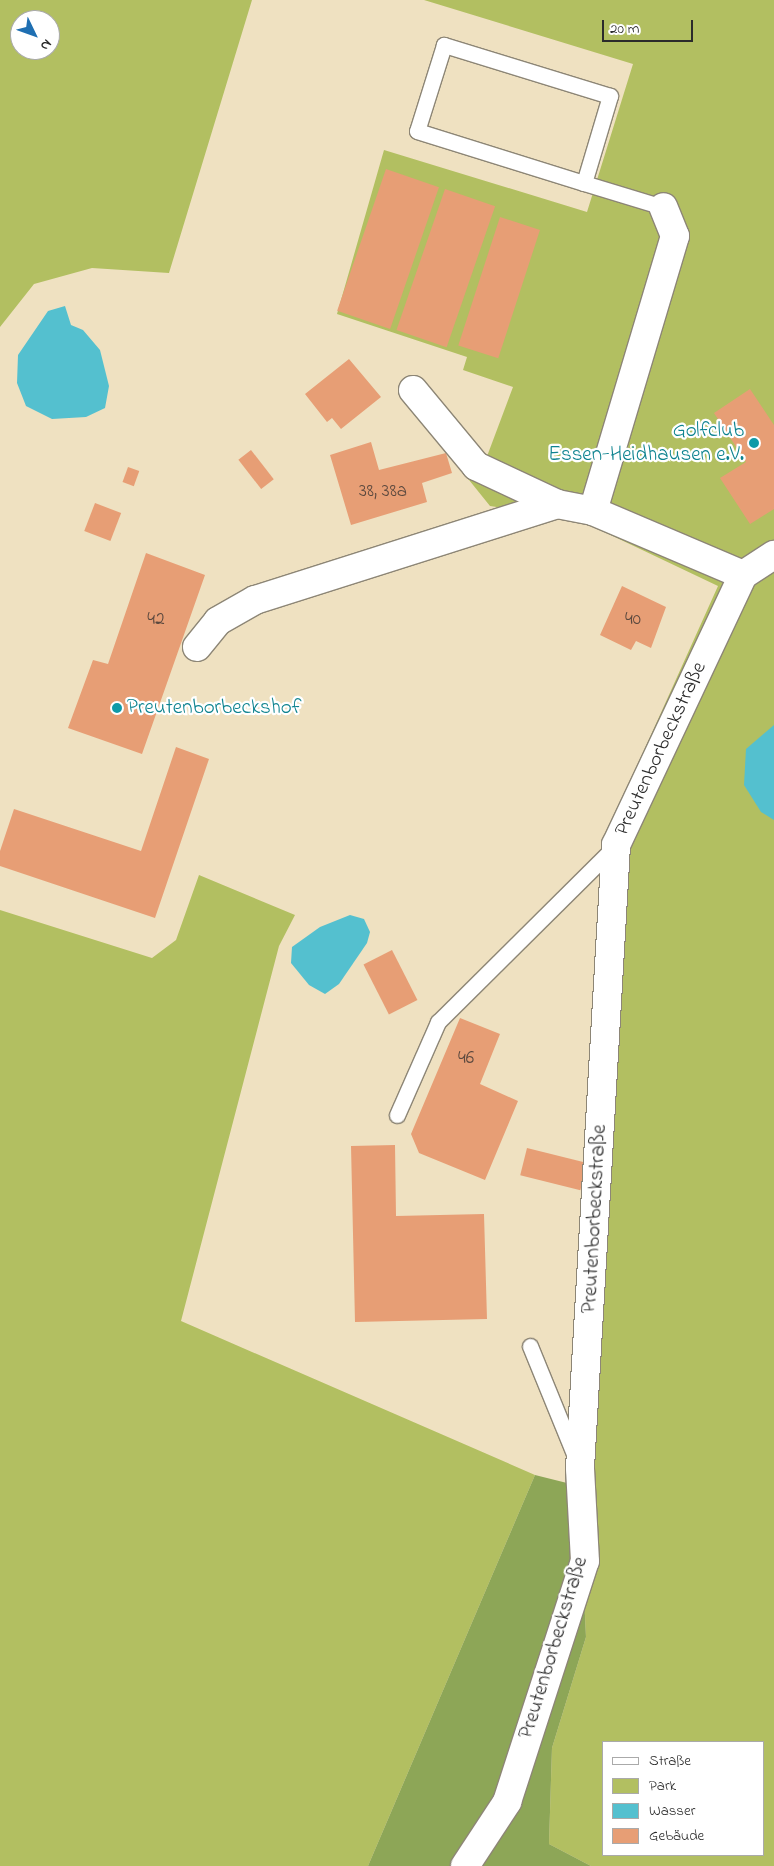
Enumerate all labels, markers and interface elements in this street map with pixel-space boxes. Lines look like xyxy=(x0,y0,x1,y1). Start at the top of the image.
north arrow xyxy=(10,10,60,60)
scale bar xyxy=(604,10,695,42)
text: 20 m xyxy=(610,18,639,40)
text: N xyxy=(35,34,57,55)
place label: Golfclub Essen-Heidhausen e.V. xyxy=(548,418,744,468)
marker: Golfclub Essen-Heidhausen e.V. xyxy=(748,437,760,449)
house number: 38, 38a xyxy=(359,481,407,503)
house number: 42 xyxy=(147,609,165,631)
house number: 40 xyxy=(625,609,641,631)
street label: Preutenborbeckstraße xyxy=(610,658,712,840)
place label: Preutenborbeckshof xyxy=(127,695,301,721)
marker: Preutenborbeckshof xyxy=(111,702,123,714)
house number: 46 xyxy=(458,1048,474,1070)
street label: Preutenborbeckstraße xyxy=(577,1124,613,1314)
street label: Preutenborbeckstraße xyxy=(514,1554,594,1742)
legend xyxy=(602,1741,764,1856)
text: Straße xyxy=(649,1750,691,1772)
text: Park xyxy=(649,1775,676,1797)
text: Wasser xyxy=(649,1800,695,1822)
text: Gebäude xyxy=(649,1825,704,1847)

